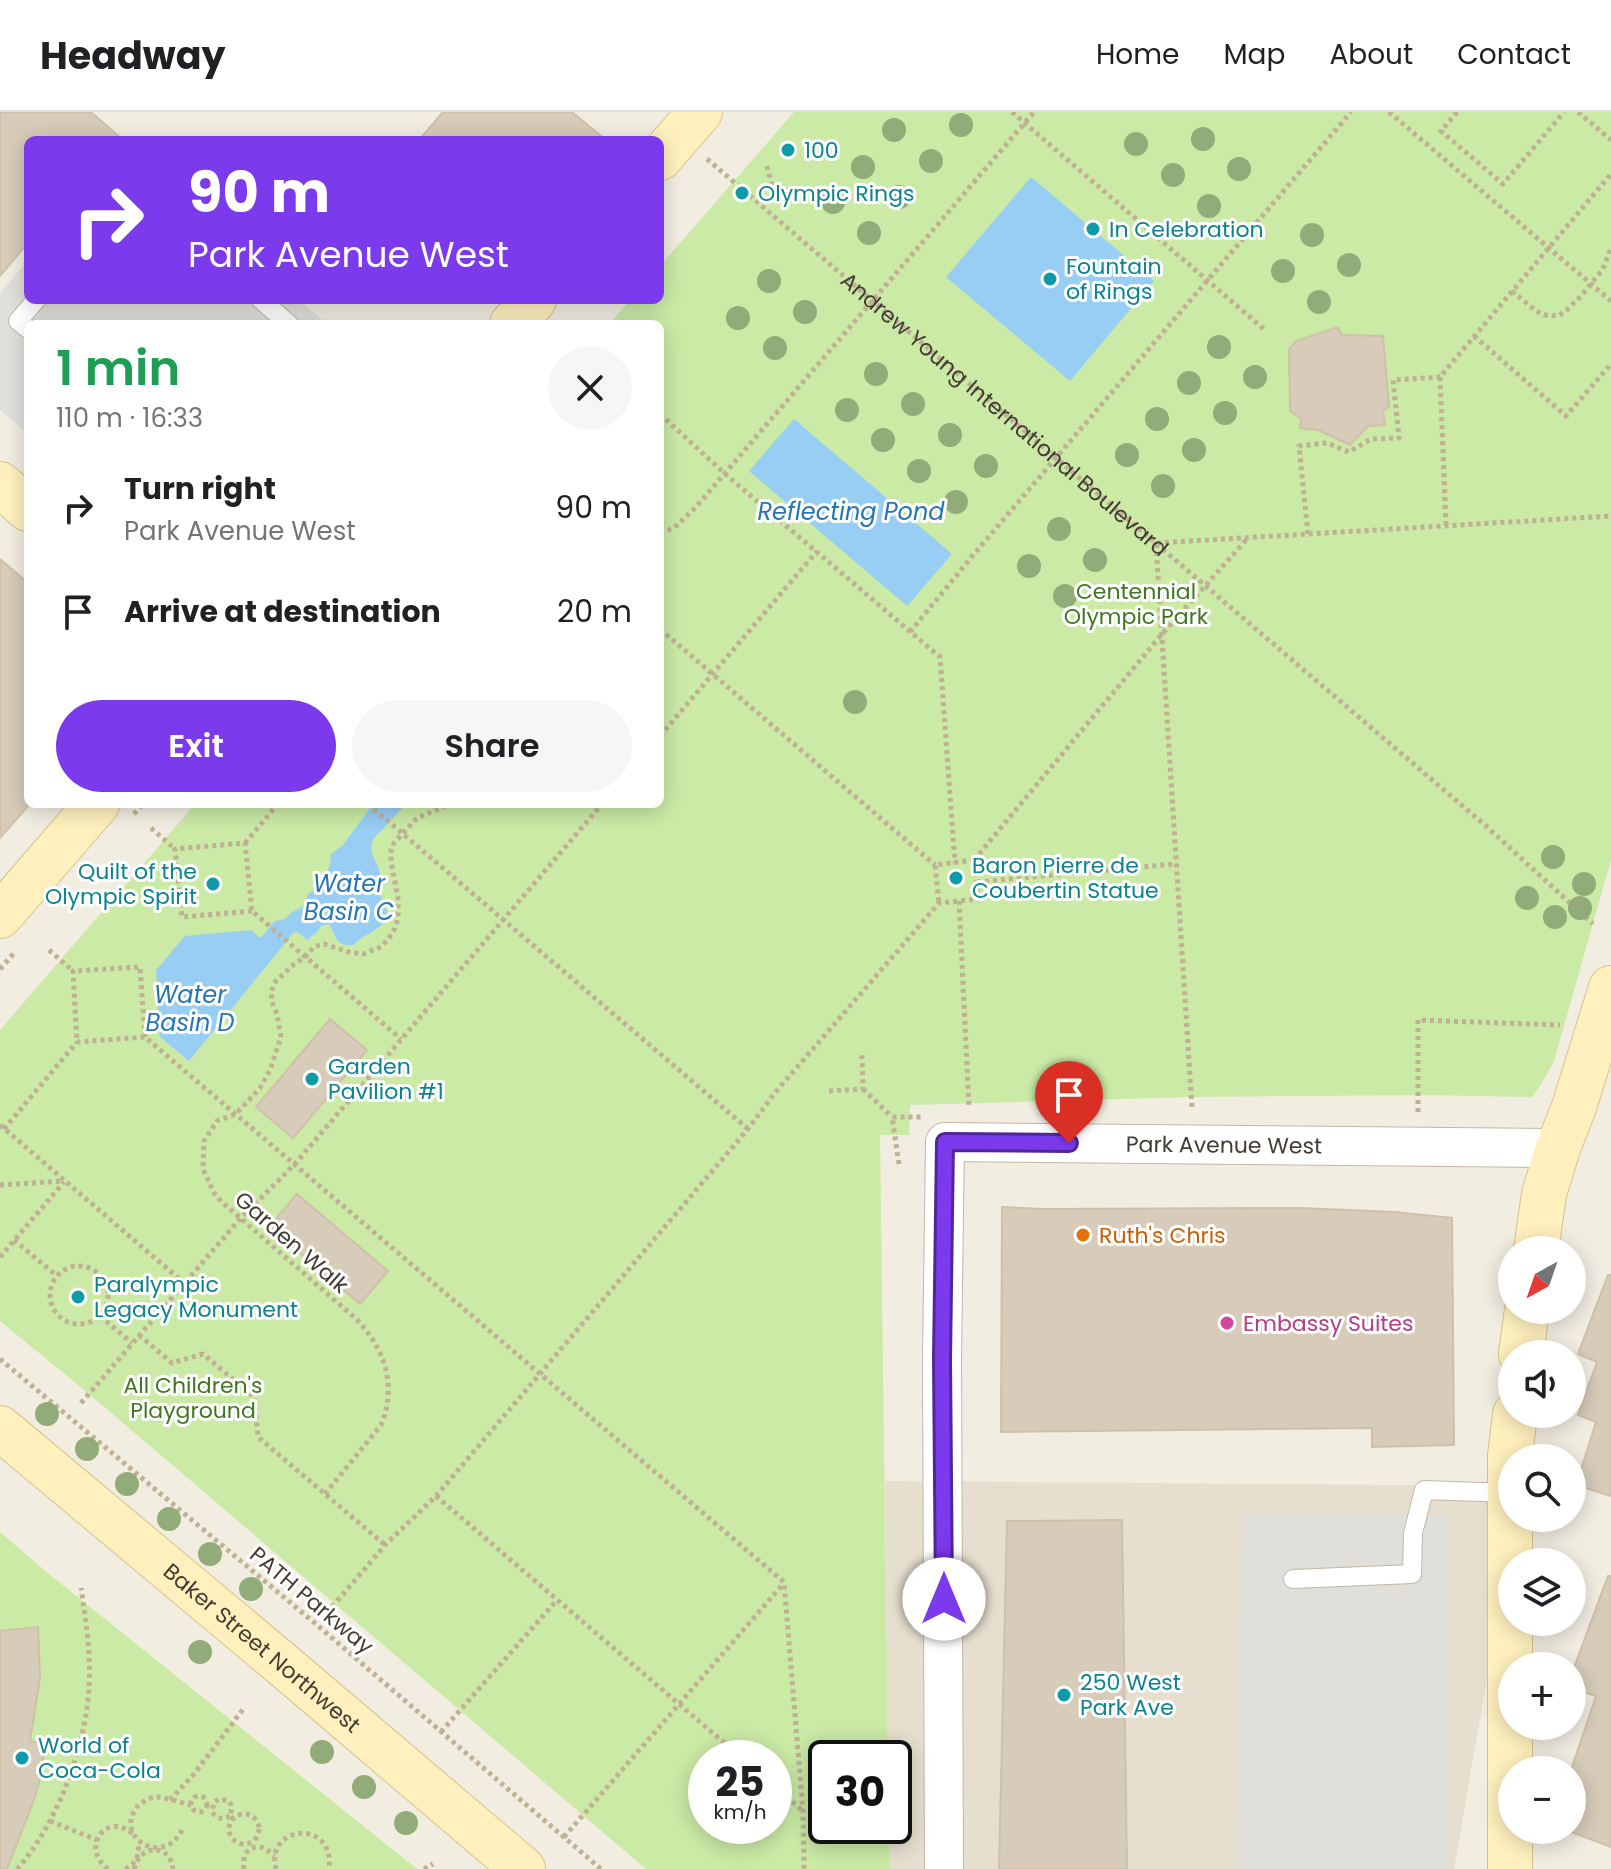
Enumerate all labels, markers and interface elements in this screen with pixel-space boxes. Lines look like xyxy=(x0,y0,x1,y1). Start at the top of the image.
text: Headway xyxy=(40,29,226,82)
text: Home xyxy=(1096,35,1179,74)
text: Map xyxy=(1223,35,1285,74)
text: About xyxy=(1329,35,1413,74)
text: Contact xyxy=(1457,35,1571,74)
place label: 100 xyxy=(804,135,839,166)
marker: 100 xyxy=(779,141,797,159)
text: 90 m xyxy=(188,153,330,232)
icon: right xyxy=(56,168,160,272)
place label: Olympic Rings xyxy=(758,178,915,209)
marker: Olympic Rings xyxy=(733,184,751,202)
place label: In Celebration xyxy=(1109,214,1264,245)
marker: In Celebration xyxy=(1084,220,1102,238)
text: Park Avenue West xyxy=(188,229,509,280)
place label: Fountain of Rings xyxy=(1066,251,1162,307)
street label: Andrew Young International Boulevard xyxy=(834,265,1175,564)
marker: Fountain of Rings xyxy=(1041,270,1059,288)
text: 1 min xyxy=(56,335,180,402)
button: close xyxy=(548,346,632,430)
text: 110 m · 16:33 xyxy=(56,400,203,436)
text: Turn right xyxy=(124,467,276,510)
icon: right xyxy=(56,486,100,530)
text: 90 m xyxy=(555,486,632,529)
water label: Reflecting Pond xyxy=(758,495,945,528)
text: Park Avenue West xyxy=(124,513,356,549)
park label: Centennial Olympic Park xyxy=(1064,576,1209,632)
icon: arrive xyxy=(56,590,100,634)
text: Arrive at destination xyxy=(124,590,441,633)
text: 20 m xyxy=(557,590,632,633)
button: Exit xyxy=(56,700,336,792)
button: Share xyxy=(352,700,632,792)
place label: Baron Pierre de Coubertin Statue xyxy=(972,850,1159,906)
place label: Quilt of the Olympic Spirit xyxy=(45,856,197,912)
water label: Water Basin C xyxy=(304,867,395,928)
marker: Baron Pierre de Coubertin Statue xyxy=(947,869,965,887)
marker: Quilt of the Olympic Spirit xyxy=(204,875,222,893)
water label: Water Basin D xyxy=(146,978,234,1039)
place label: Garden Pavilion #1 xyxy=(328,1051,444,1107)
pin xyxy=(1035,1061,1103,1143)
marker: Garden Pavilion #1 xyxy=(303,1070,321,1088)
icon: arrive xyxy=(1047,1073,1091,1117)
street label: Park Avenue West xyxy=(1126,1129,1322,1162)
street label: Garden Walk xyxy=(228,1184,356,1301)
place label: Ruth's Chris xyxy=(1099,1220,1226,1251)
marker: Ruth's Chris xyxy=(1074,1226,1092,1244)
north arrow xyxy=(1498,1236,1586,1324)
map controls xyxy=(1498,1236,1586,1844)
place label: Paralympic Legacy Monument xyxy=(94,1269,298,1325)
marker: Paralympic Legacy Monument xyxy=(69,1288,87,1306)
place label: Embassy Suites xyxy=(1243,1308,1413,1339)
marker: Embassy Suites xyxy=(1218,1314,1236,1332)
button: sound xyxy=(1498,1340,1586,1428)
park label: All Children's Playground xyxy=(123,1370,263,1426)
button: search xyxy=(1498,1444,1586,1532)
street label: PATH Parkway xyxy=(243,1539,381,1662)
button: layers xyxy=(1498,1548,1586,1636)
street label: Baker Street Northwest xyxy=(157,1556,367,1740)
position arrow xyxy=(902,1557,986,1641)
button: + xyxy=(1498,1652,1586,1740)
place label: 250 West Park Ave xyxy=(1080,1667,1181,1723)
marker: 250 West Park Ave xyxy=(1055,1686,1073,1704)
place label: World of Coca-Cola xyxy=(38,1730,161,1786)
speed limit sign: 30 xyxy=(808,1740,912,1844)
marker: World of Coca-Cola xyxy=(13,1749,31,1767)
text: 25 xyxy=(716,1754,764,1810)
button: − xyxy=(1498,1756,1586,1844)
text: km/h xyxy=(713,1798,767,1826)

